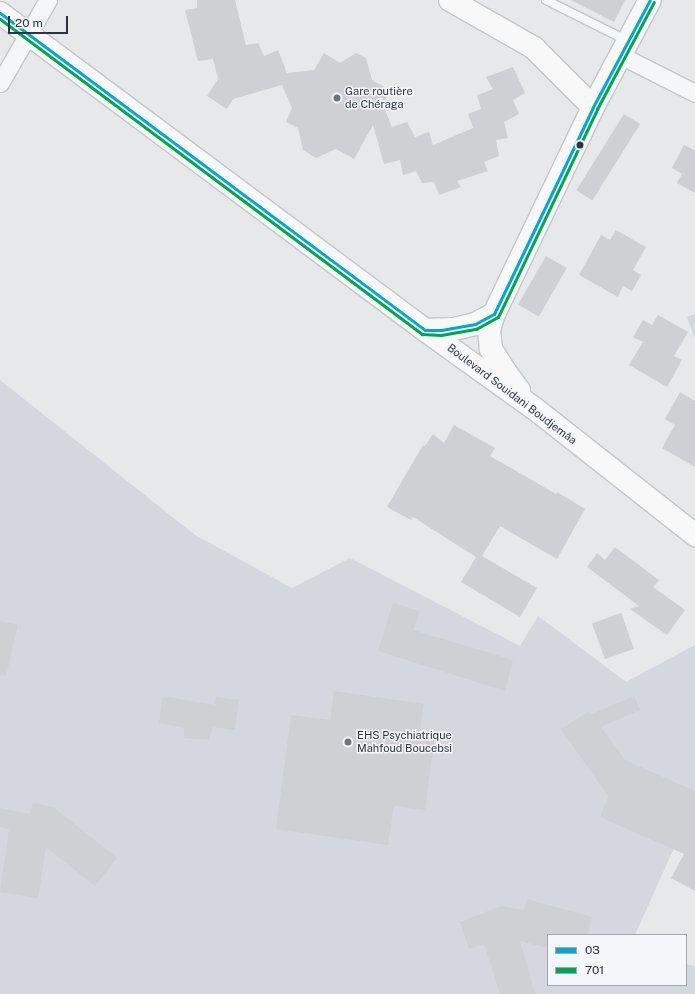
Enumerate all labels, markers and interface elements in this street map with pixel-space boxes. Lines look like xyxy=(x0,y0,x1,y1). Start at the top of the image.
scale bar xyxy=(10,8,70,34)
text: 20 m xyxy=(15,16,43,30)
place label: Gare routière de Chéraga xyxy=(345,85,413,111)
marker: Gare routière de Chéraga xyxy=(332,93,342,103)
unlabelled marker xyxy=(575,140,585,150)
street label: Boulevard Souidani Boudjemâa xyxy=(445,341,579,447)
place label: EHS Psychiatrique Mahfoud Boucebsi xyxy=(357,729,452,755)
marker: EHS Psychiatrique Mahfoud Boucebsi xyxy=(342,736,354,748)
legend xyxy=(547,934,687,986)
text: 03 xyxy=(585,943,600,957)
text: 701 xyxy=(585,963,604,977)

